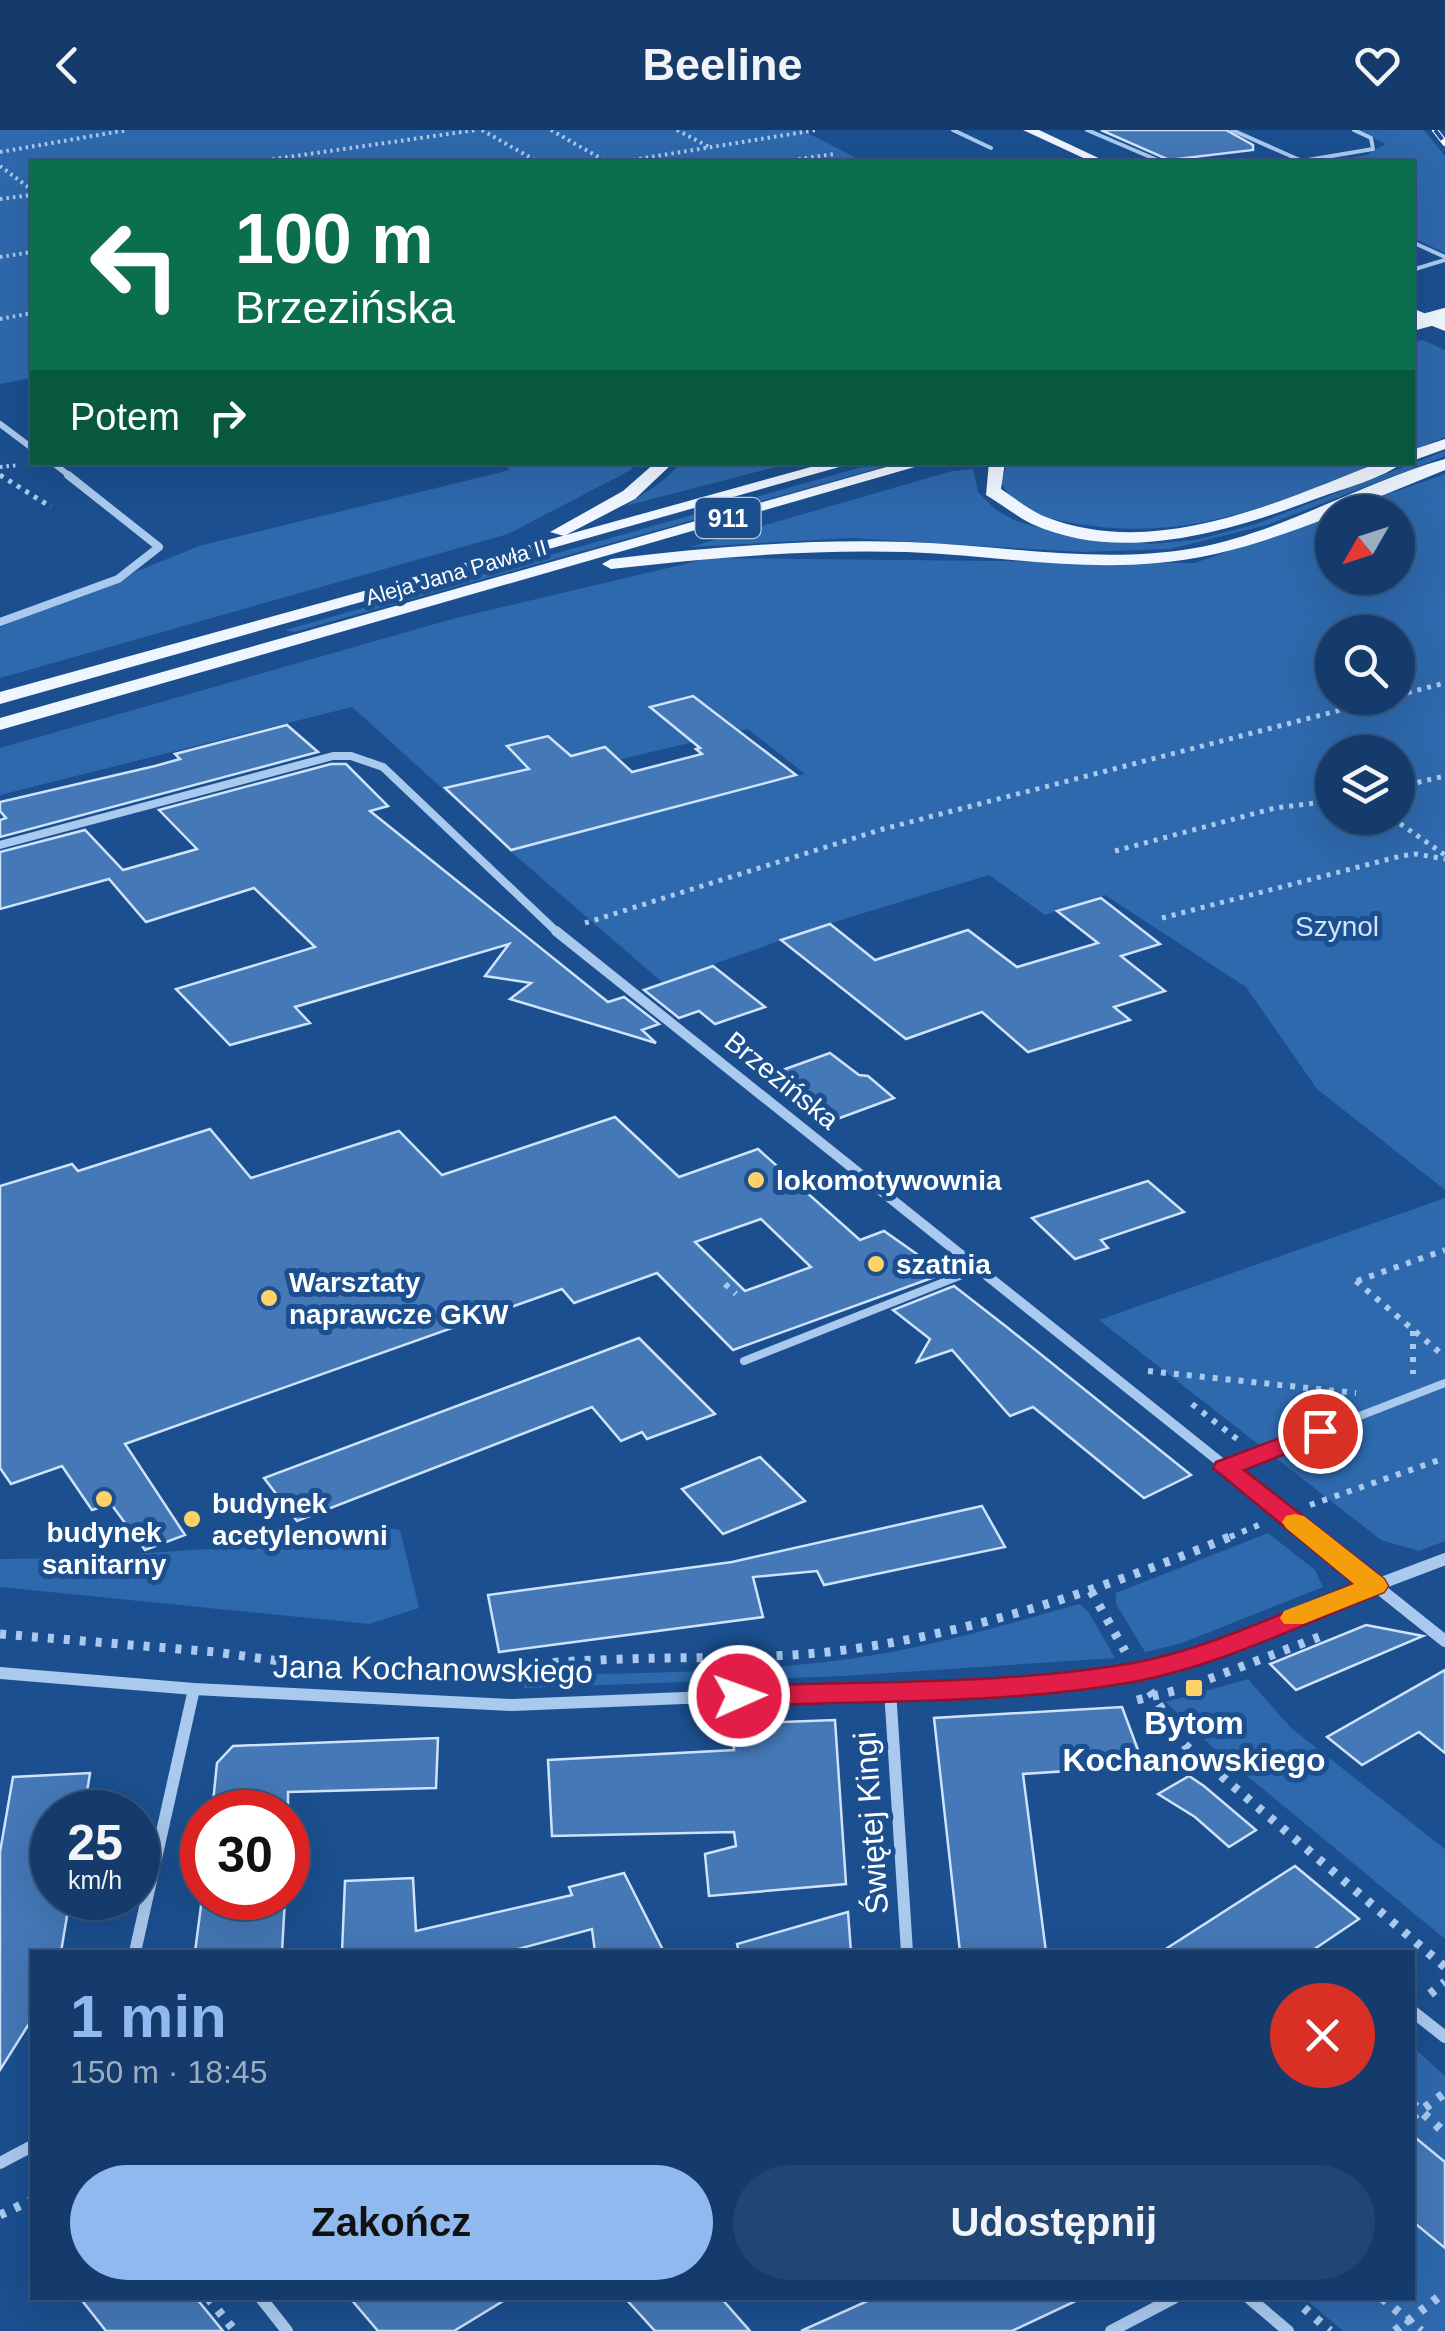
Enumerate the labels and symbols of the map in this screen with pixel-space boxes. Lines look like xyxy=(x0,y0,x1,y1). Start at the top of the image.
north arrow xyxy=(1315,495,1415,595)
road number: 911 xyxy=(696,498,760,538)
street label: Aleja Jana Pawła II xyxy=(363,535,550,610)
park label: Szynol xyxy=(1295,911,1379,942)
street label: Brzezińska xyxy=(719,1025,845,1136)
place label: lokomotywownia xyxy=(776,1165,1002,1196)
marker: lokomotywownia xyxy=(745,1169,767,1191)
place label: szatnia xyxy=(896,1249,991,1280)
marker: szatnia xyxy=(865,1253,887,1275)
place label: Warsztaty naprawcze GKW xyxy=(289,1267,509,1330)
marker: Warsztaty naprawcze GKW xyxy=(258,1287,280,1309)
pin xyxy=(1278,1389,1363,1474)
marker: budynek sanitarny xyxy=(93,1488,115,1510)
place label: budynek acetylenowni xyxy=(212,1488,388,1551)
marker: budynek acetylenowni xyxy=(181,1508,203,1530)
place label: budynek sanitarny xyxy=(42,1517,167,1580)
position arrow xyxy=(687,1644,791,1748)
street label: Jana Kochanowskiego xyxy=(273,1648,593,1690)
marker: Bytom Kochanowskiego xyxy=(1183,1677,1205,1699)
place label: Bytom Kochanowskiego xyxy=(1062,1705,1326,1778)
street label: Świętej Kingi xyxy=(847,1730,895,1916)
speed limit sign: 30 xyxy=(180,1790,310,1920)

